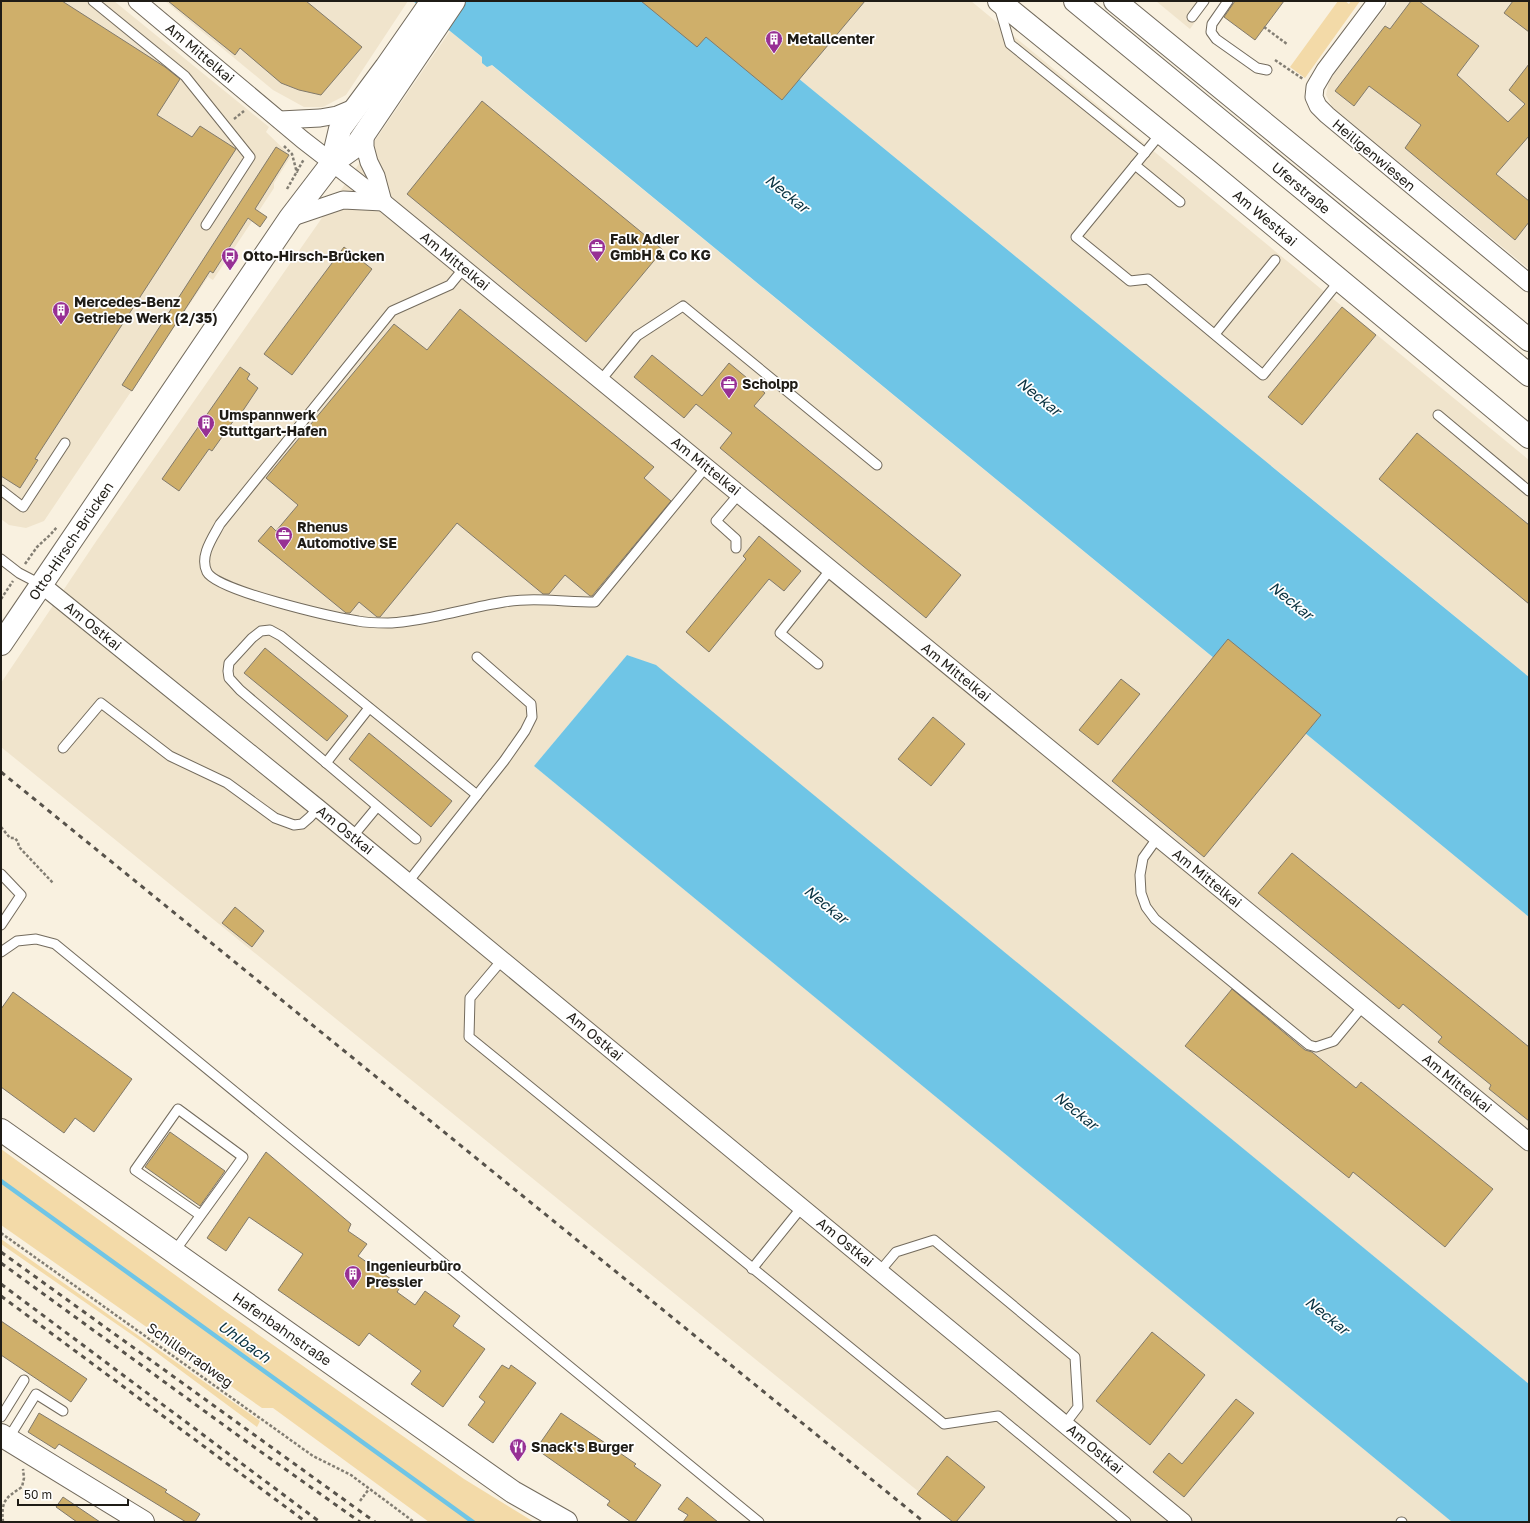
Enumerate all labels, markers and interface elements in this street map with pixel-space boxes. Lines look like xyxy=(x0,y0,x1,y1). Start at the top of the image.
street label: Am Mittelkai xyxy=(163,19,238,86)
building icon: Metallcenter xyxy=(764,29,784,54)
place label: Metallcenter xyxy=(787,30,875,47)
street label: Heiligenwiesen xyxy=(1329,115,1419,194)
street label: Uferstraße xyxy=(1269,158,1334,217)
water label: Neckar xyxy=(762,170,815,218)
street label: Am Westkai xyxy=(1230,186,1301,249)
street label: Am Mittelkai xyxy=(417,228,493,294)
place label: Falk Adler GmbH & Co KG xyxy=(610,230,711,263)
office icon: Falk Adler GmbH & Co KG xyxy=(587,237,607,262)
bus stop icon: Otto-Hirsch-Brücken xyxy=(220,246,240,271)
place label: Otto-Hirsch-Brücken xyxy=(243,247,384,264)
place label: Mercedes-Benz Getriebe Werk (2/35) xyxy=(74,293,218,326)
building icon: Mercedes-Benz Getriebe Werk (2/35) xyxy=(51,300,71,325)
water label: Neckar xyxy=(1014,373,1067,421)
office icon: Scholpp xyxy=(719,374,739,399)
place label: Scholpp xyxy=(742,375,799,392)
place label: Umspannwerk Stuttgart-Hafen xyxy=(219,406,327,439)
building icon: Umspannwerk Stuttgart-Hafen xyxy=(196,413,216,438)
street label: Am Mittelkai xyxy=(668,433,744,499)
street label: Otto-Hirsch-Brücken xyxy=(25,478,117,603)
place label: Rhenus Automotive SE xyxy=(297,518,397,551)
office icon: Rhenus Automotive SE xyxy=(274,525,294,550)
water label: Neckar xyxy=(1266,577,1319,625)
street label: Am Ostkai xyxy=(62,598,125,654)
street label: Am Mittelkai xyxy=(918,639,994,705)
street label: Am Ostkai xyxy=(314,802,377,858)
street label: Am Mittelkai xyxy=(1169,845,1245,911)
water label: Neckar xyxy=(801,881,854,929)
street label: Am Ostkai xyxy=(564,1007,627,1064)
street label: Am Mittelkai xyxy=(1419,1050,1495,1116)
water label: Neckar xyxy=(1051,1087,1104,1135)
street label: Am Ostkai xyxy=(814,1214,877,1270)
place label: Ingenieurbüro Pressler xyxy=(366,1257,461,1290)
building icon: Ingenieurbüro Pressler xyxy=(343,1264,363,1289)
street label: Hafenbahnstraße xyxy=(230,1288,335,1369)
water label: Neckar xyxy=(1302,1292,1355,1340)
water label: Uhlbach xyxy=(215,1316,275,1367)
street label: Schillerradweg xyxy=(144,1319,237,1391)
street label: Am Ostkai xyxy=(1064,1420,1127,1477)
restaurant icon: Snack's Burger xyxy=(508,1437,528,1462)
place label: Snack's Burger xyxy=(531,1438,634,1455)
scale bar xyxy=(18,1481,128,1507)
text: 50 m xyxy=(24,1487,52,1502)

